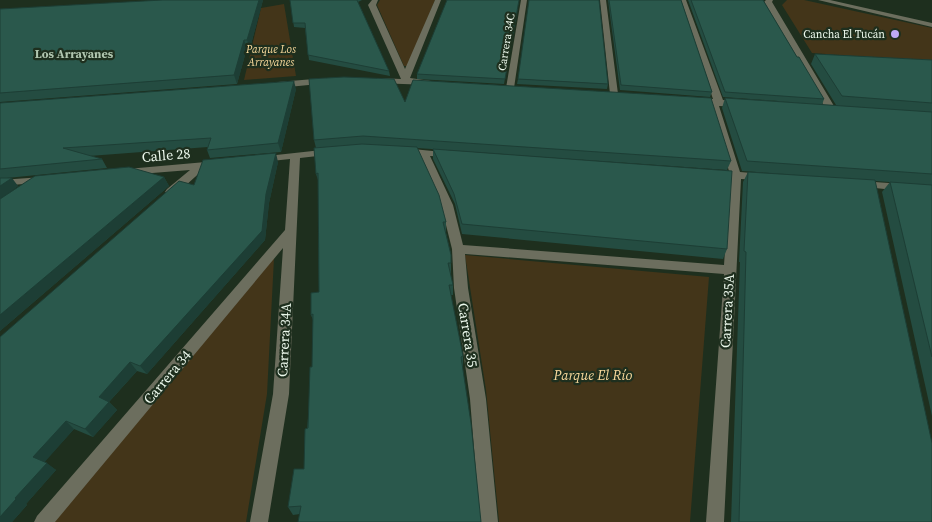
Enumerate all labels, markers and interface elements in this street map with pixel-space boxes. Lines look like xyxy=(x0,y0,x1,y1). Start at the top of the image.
street label: Carrera 34C xyxy=(495,12,518,72)
place label: Cancha El Tucán xyxy=(803,27,885,42)
marker: Cancha El Tucán xyxy=(889,28,901,40)
park label: Parque Los Arrayanes xyxy=(245,42,296,70)
district label: Los Arrayanes xyxy=(35,46,114,62)
street label: Calle 28 xyxy=(141,143,191,167)
street label: Carrera 35A xyxy=(715,273,739,349)
street label: Carrera 35 xyxy=(453,301,483,369)
street label: Carrera 34A xyxy=(272,302,296,378)
street label: Carrera 34 xyxy=(138,346,196,408)
park label: Parque El Río xyxy=(553,365,633,385)

